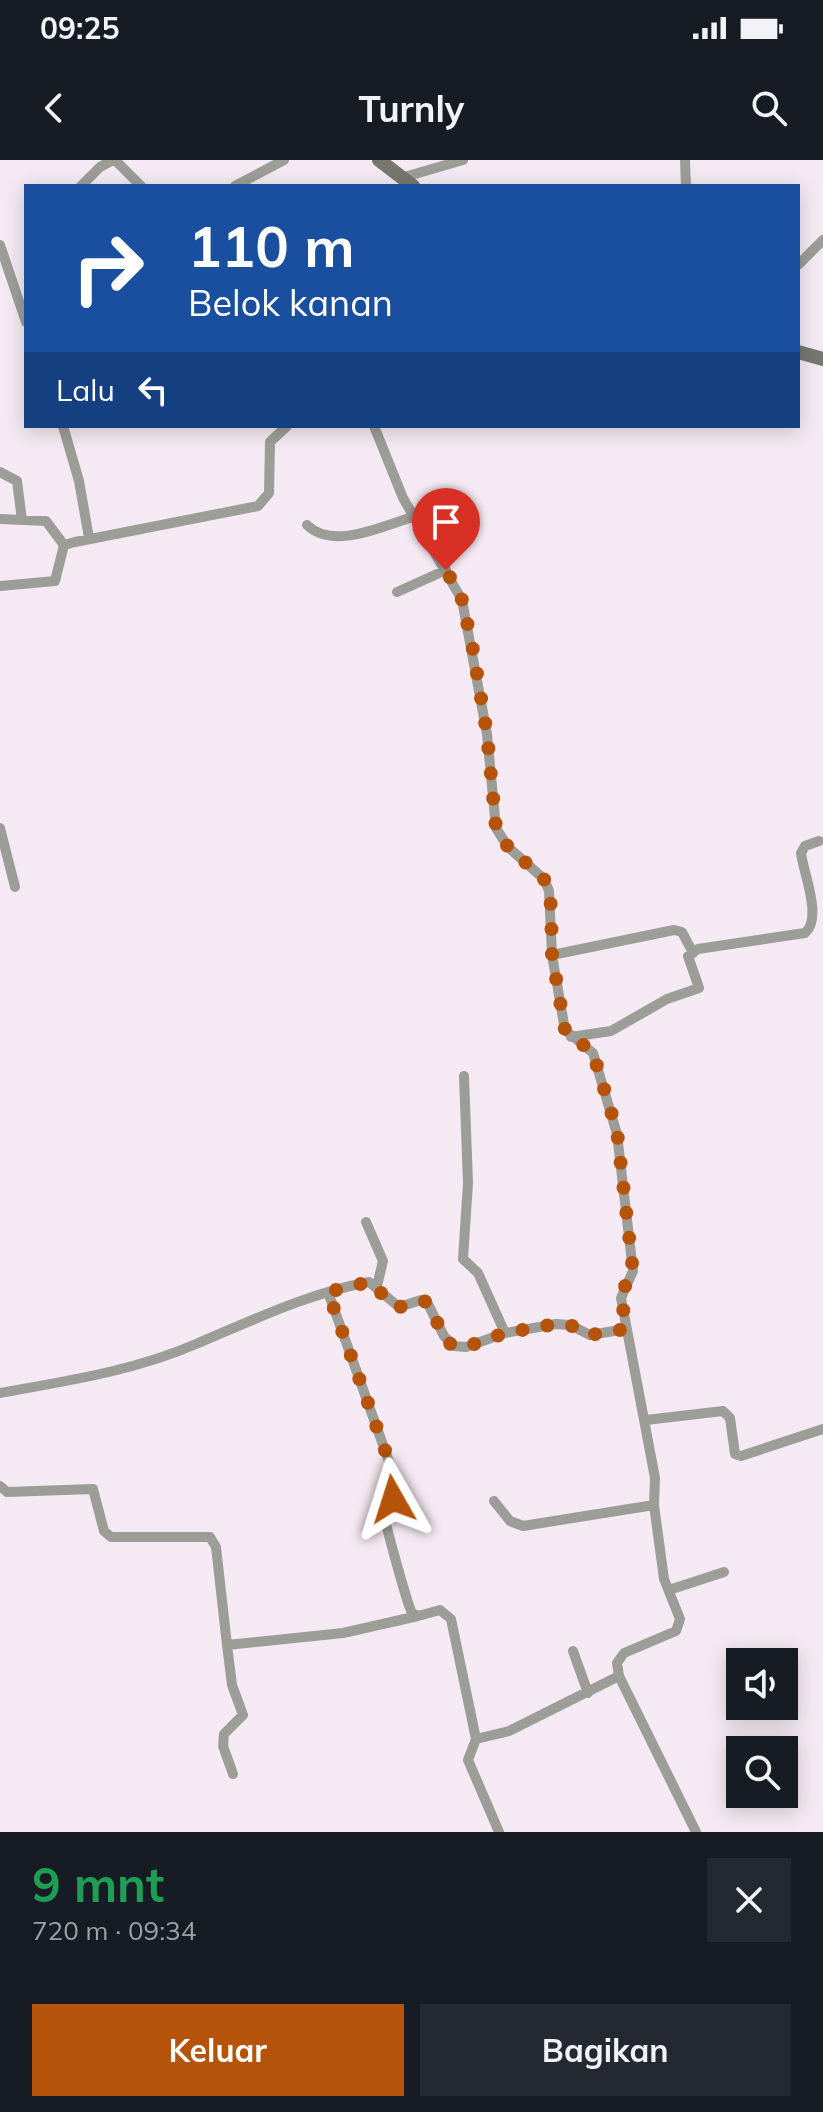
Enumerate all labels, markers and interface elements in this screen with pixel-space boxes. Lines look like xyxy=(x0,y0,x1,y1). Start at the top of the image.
text: 09:25 xyxy=(40,9,119,47)
icon: back xyxy=(32,86,76,130)
text: Turnly xyxy=(359,86,464,131)
icon: search xyxy=(747,86,791,130)
text: 110 m xyxy=(188,211,355,281)
icon: right xyxy=(56,216,160,320)
text: Belok kanan xyxy=(188,280,393,325)
icon: left xyxy=(131,368,175,412)
text: Lalu xyxy=(56,371,115,409)
pin xyxy=(412,488,480,570)
icon: arrive xyxy=(424,500,468,544)
position arrow xyxy=(351,1457,435,1541)
map controls xyxy=(726,1648,798,1808)
button: sound xyxy=(726,1648,798,1720)
button: search xyxy=(726,1736,798,1808)
text: 9 mnt xyxy=(32,1854,164,1914)
button: close xyxy=(707,1858,791,1942)
text: 720 m · 09:34 xyxy=(32,1914,196,1947)
button: Keluar xyxy=(32,2004,404,2096)
button: Bagikan xyxy=(420,2004,791,2096)

